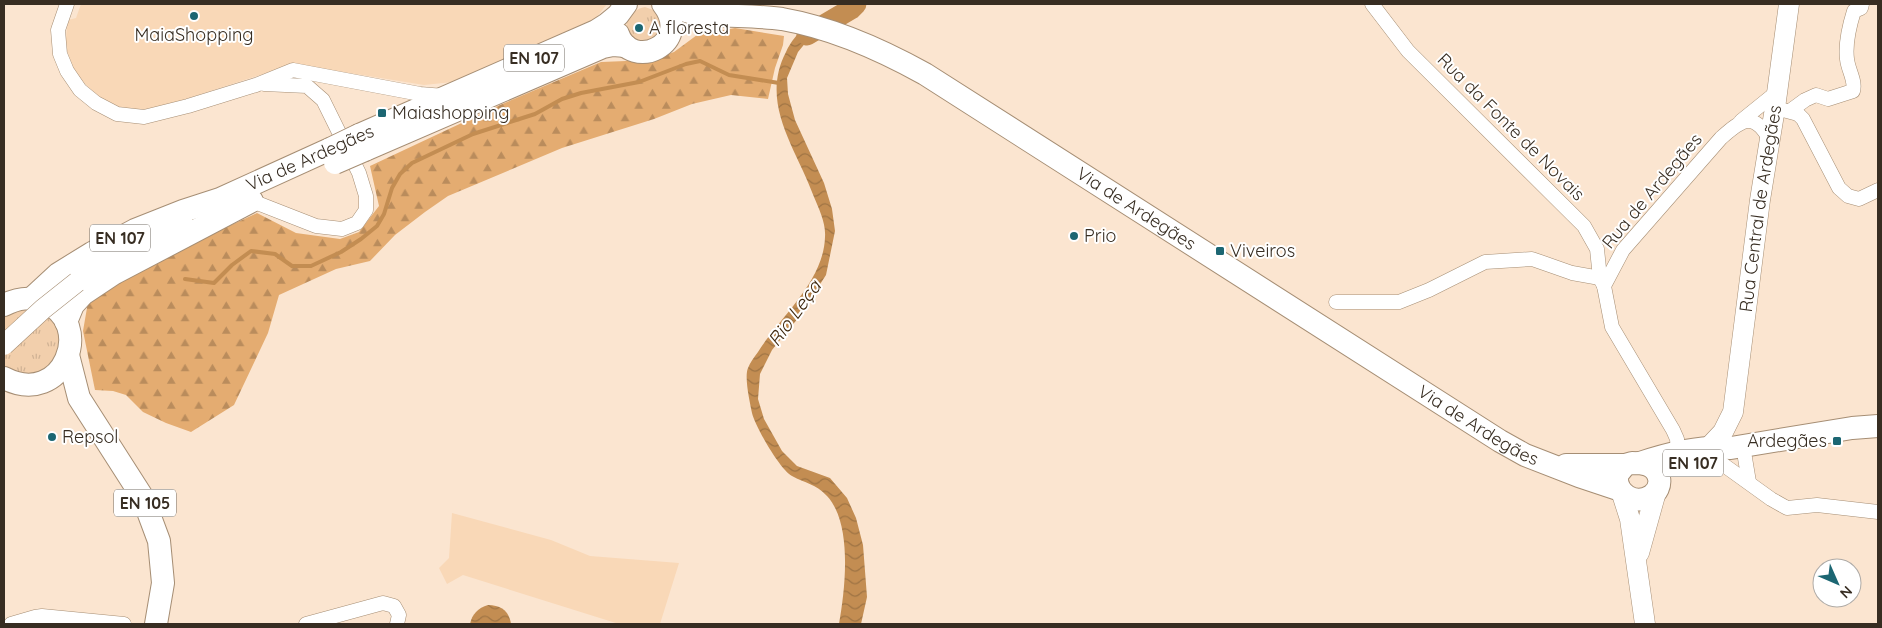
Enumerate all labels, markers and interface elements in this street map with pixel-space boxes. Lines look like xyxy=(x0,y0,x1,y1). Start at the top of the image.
marker: MaiaShopping xyxy=(188,10,200,22)
place label: A floresta xyxy=(649,16,729,39)
marker: A floresta xyxy=(633,22,645,34)
place label: MaiaShopping xyxy=(134,23,254,46)
road number: EN 107 xyxy=(504,44,564,72)
street label: Rua da Fonte de Novais xyxy=(1433,48,1590,205)
place label: Maiashopping xyxy=(392,101,509,124)
street label: Rua Central de Ardegães xyxy=(1734,103,1786,313)
marker: Maiashopping xyxy=(376,107,388,119)
street label: Via de Ardegães xyxy=(242,119,377,196)
street label: Rua de Ardegães xyxy=(1597,128,1707,253)
street label: Via de Ardegães xyxy=(1072,162,1201,255)
road number: EN 107 xyxy=(90,224,150,252)
place label: Prio xyxy=(1084,224,1116,247)
marker: Prio xyxy=(1068,230,1080,242)
place label: Viveiros xyxy=(1230,239,1295,262)
marker: Viveiros xyxy=(1214,245,1226,257)
water label: Rio Leça xyxy=(762,274,827,351)
street label: Via de Ardegães xyxy=(1414,380,1542,470)
place label: Repsol xyxy=(62,425,119,448)
place label: Ardegães xyxy=(1747,429,1827,452)
marker: Repsol xyxy=(46,431,58,443)
marker: Ardegães xyxy=(1831,435,1843,447)
road number: EN 107 xyxy=(1663,449,1723,476)
road number: EN 105 xyxy=(114,489,176,516)
north arrow xyxy=(1812,558,1862,608)
text: N xyxy=(1836,582,1856,602)

